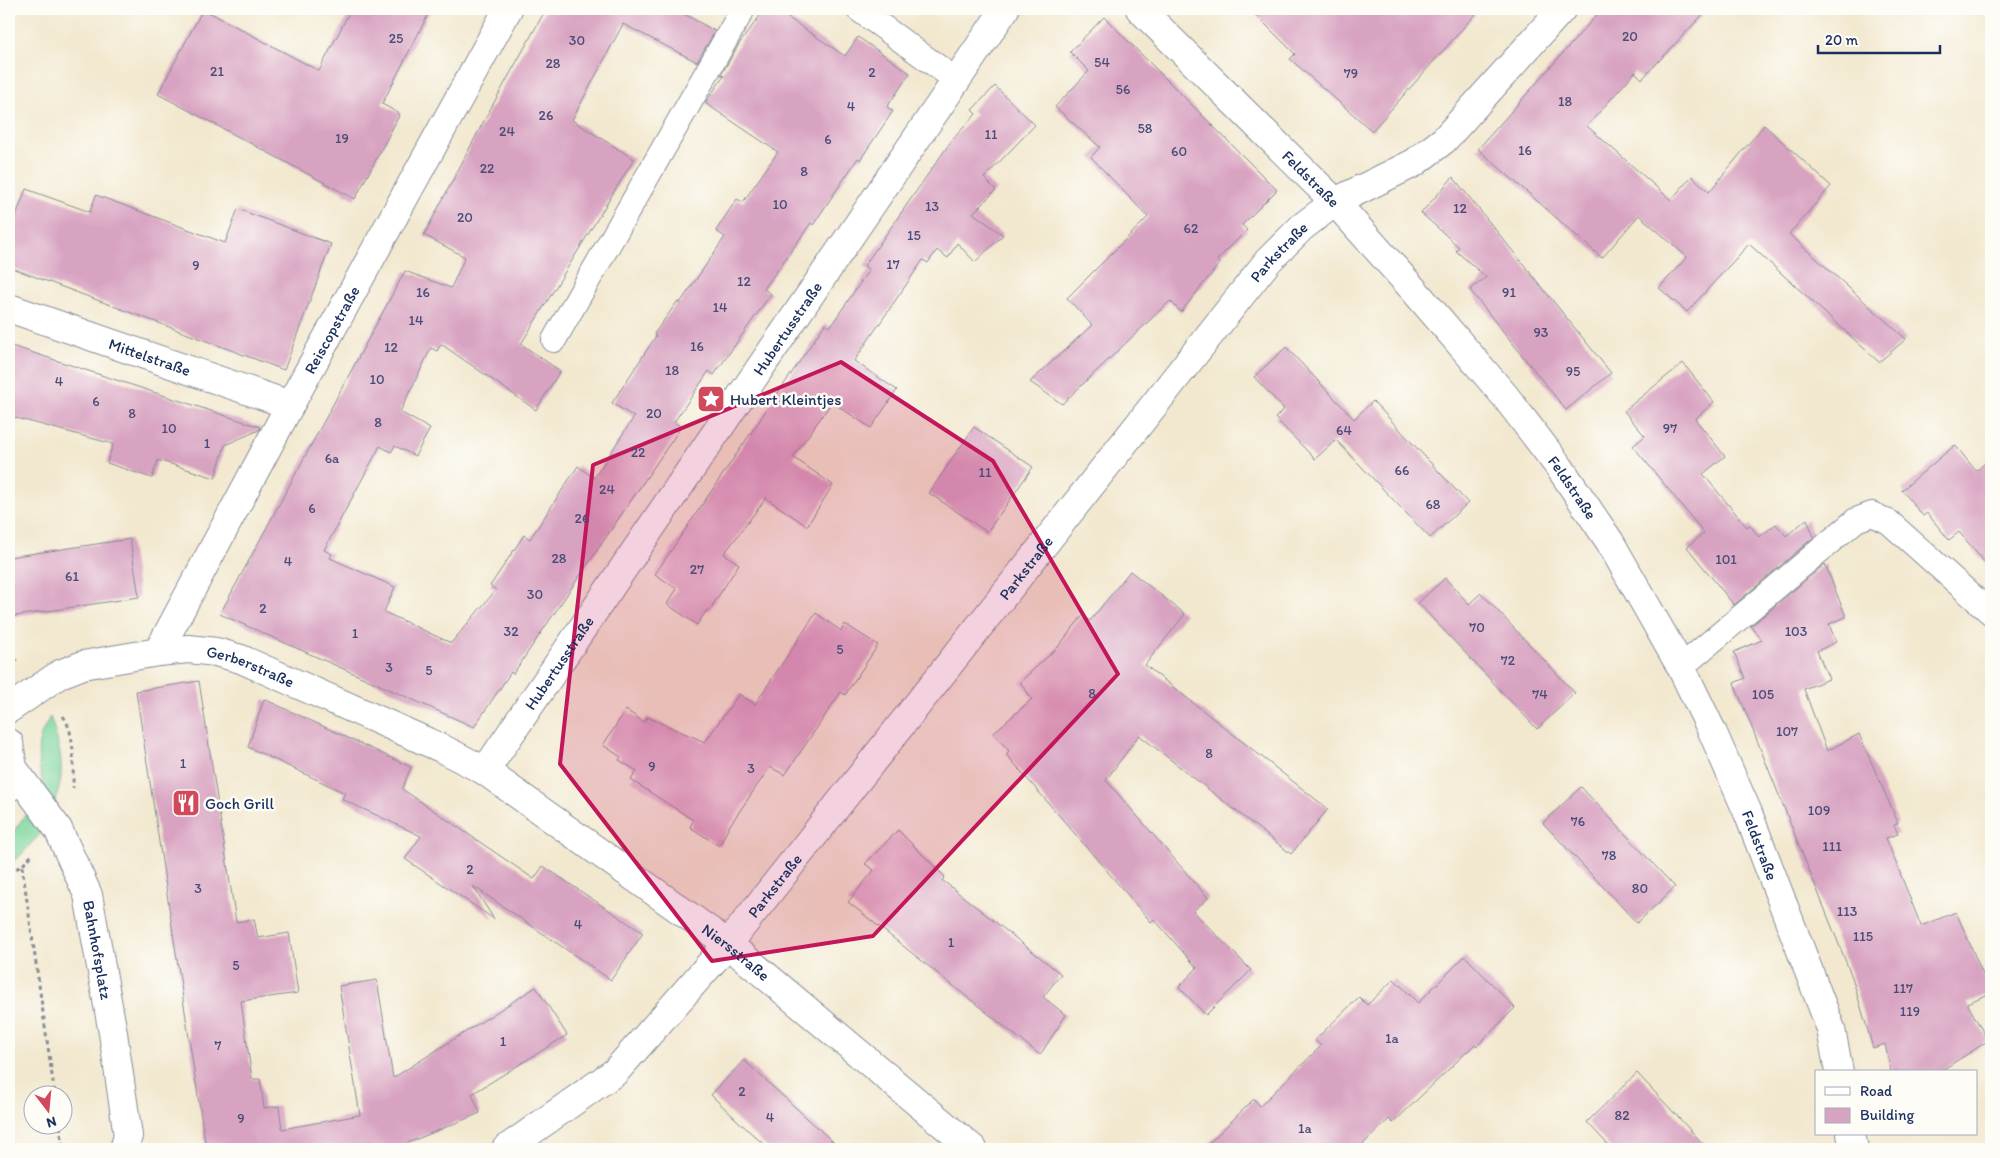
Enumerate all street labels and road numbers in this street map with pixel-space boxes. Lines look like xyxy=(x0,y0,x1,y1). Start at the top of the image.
street label: Feldstraße xyxy=(1279,146,1344,211)
street label: Parkstraße xyxy=(1246,217,1311,286)
street label: Hubertusstraße xyxy=(748,278,826,379)
street label: Reiscopstraße xyxy=(300,282,363,377)
street label: Mittelstraße xyxy=(106,334,193,380)
street label: Feldstraße xyxy=(1544,452,1601,523)
street label: Parkstraße xyxy=(994,532,1057,603)
street label: Hubertusstraße xyxy=(520,612,597,713)
street label: Gerberstraße xyxy=(206,642,297,691)
street label: Feldstraße xyxy=(1738,808,1782,883)
street label: Parkstraße xyxy=(743,849,806,921)
street label: Bahnhofsplatz xyxy=(80,899,116,1001)
street label: Niersstraße xyxy=(699,919,774,984)

